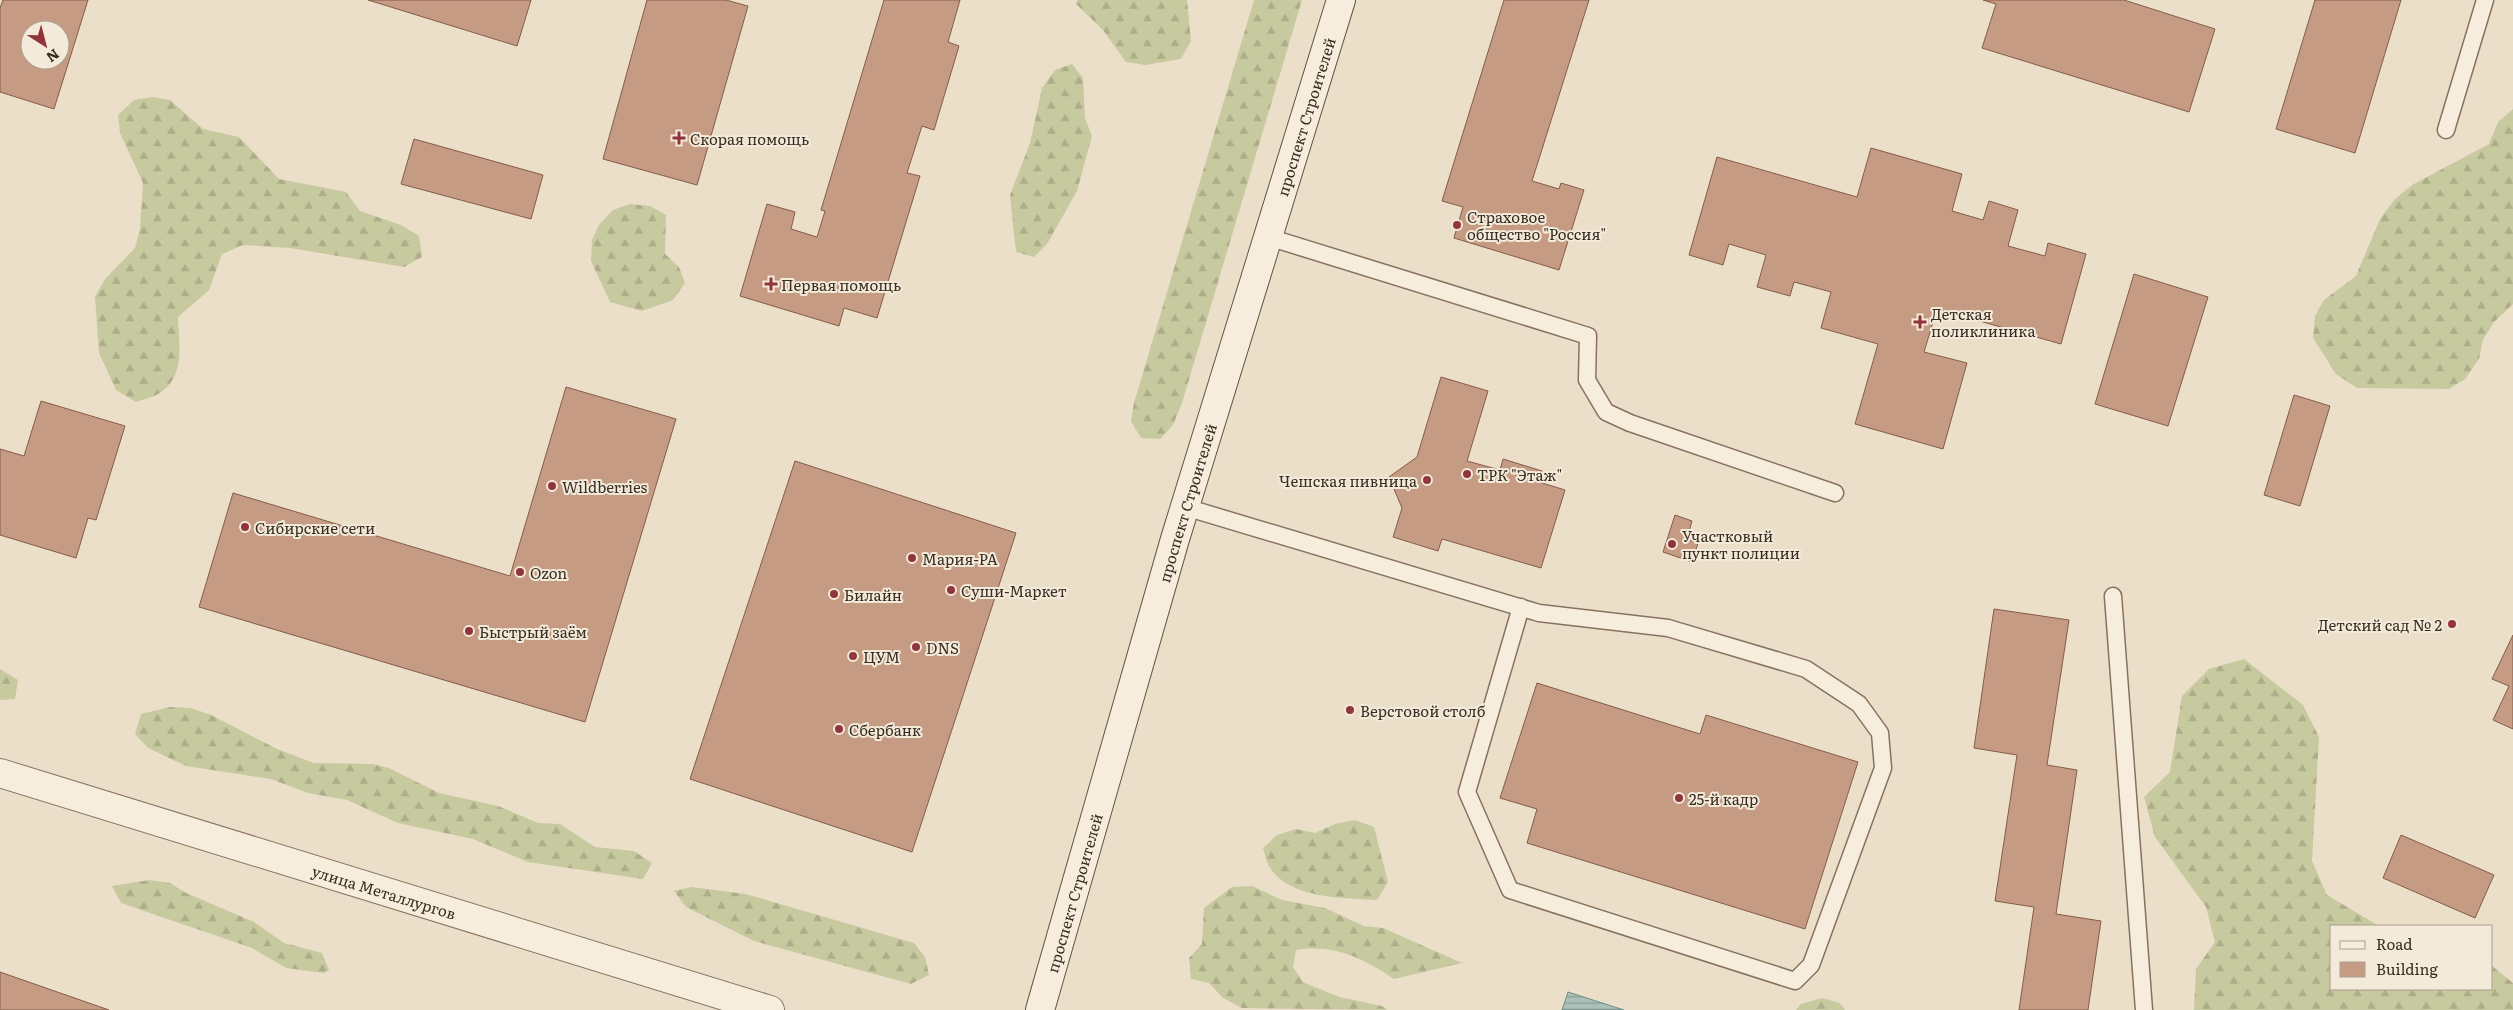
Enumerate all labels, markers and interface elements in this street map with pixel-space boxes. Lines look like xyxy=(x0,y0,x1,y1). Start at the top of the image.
north arrow xyxy=(20,20,70,70)
street label: проспект Строителей xyxy=(1270,34,1340,199)
text: N xyxy=(42,45,64,68)
place label: Скорая помощь xyxy=(690,127,809,150)
marker: Скорая помощь xyxy=(672,131,686,145)
place label: Страховое общество "Россия" xyxy=(1467,205,1606,245)
marker: Страховое общество "Россия" xyxy=(1451,219,1463,231)
place label: Первая помощь xyxy=(781,273,901,296)
marker: Первая помощь xyxy=(765,278,777,290)
place label: Детская поликлиника xyxy=(1931,302,2036,342)
marker: Детская поликлиника xyxy=(1913,315,1927,329)
street label: проспект Строителей xyxy=(1152,420,1221,585)
place label: ТРК "Этаж" xyxy=(1477,463,1562,486)
marker: ТРК "Этаж" xyxy=(1461,468,1473,480)
place label: Чешская пивница xyxy=(1279,469,1418,492)
marker: Чешская пивница xyxy=(1421,474,1433,486)
place label: Wildberries xyxy=(562,475,648,498)
marker: Wildberries xyxy=(546,480,558,492)
place label: Сибирские сети xyxy=(255,516,375,539)
marker: Сибирские сети xyxy=(239,521,251,533)
place label: Участковый пункт полиции xyxy=(1682,524,1800,564)
marker: Участковый пункт полиции xyxy=(1666,538,1678,550)
place label: Мария-РА xyxy=(922,547,998,570)
marker: Мария-РА xyxy=(906,552,918,564)
place label: Ozon xyxy=(530,561,567,584)
marker: Ozon xyxy=(514,566,526,578)
place label: Суши-Маркет xyxy=(961,579,1067,602)
place label: Билайн xyxy=(844,583,902,606)
marker: Суши-Маркет xyxy=(945,584,957,596)
marker: Билайн xyxy=(828,588,840,600)
place label: Детский сад № 2 xyxy=(2318,613,2442,636)
marker: Детский сад № 2 xyxy=(2446,618,2458,630)
place label: Быстрый заём xyxy=(479,620,587,643)
marker: Быстрый заём xyxy=(463,625,475,637)
place label: DNS xyxy=(926,636,959,659)
marker: DNS xyxy=(910,641,922,653)
place label: ЦУМ xyxy=(863,645,900,668)
marker: ЦУМ xyxy=(847,650,859,662)
place label: Верстовой столб xyxy=(1360,699,1486,722)
marker: Верстовой столб xyxy=(1344,704,1356,716)
place label: Сбербанк xyxy=(849,718,921,741)
marker: Сбербанк xyxy=(833,723,845,735)
place label: 25-й кадр xyxy=(1689,787,1758,810)
marker: 25-й кадр xyxy=(1673,792,1685,804)
street label: проспект Строителей xyxy=(1040,810,1107,975)
street label: улица Металлургов xyxy=(309,858,459,924)
legend xyxy=(2330,925,2493,990)
text: Road xyxy=(2376,932,2412,955)
text: Building xyxy=(2376,957,2438,980)

